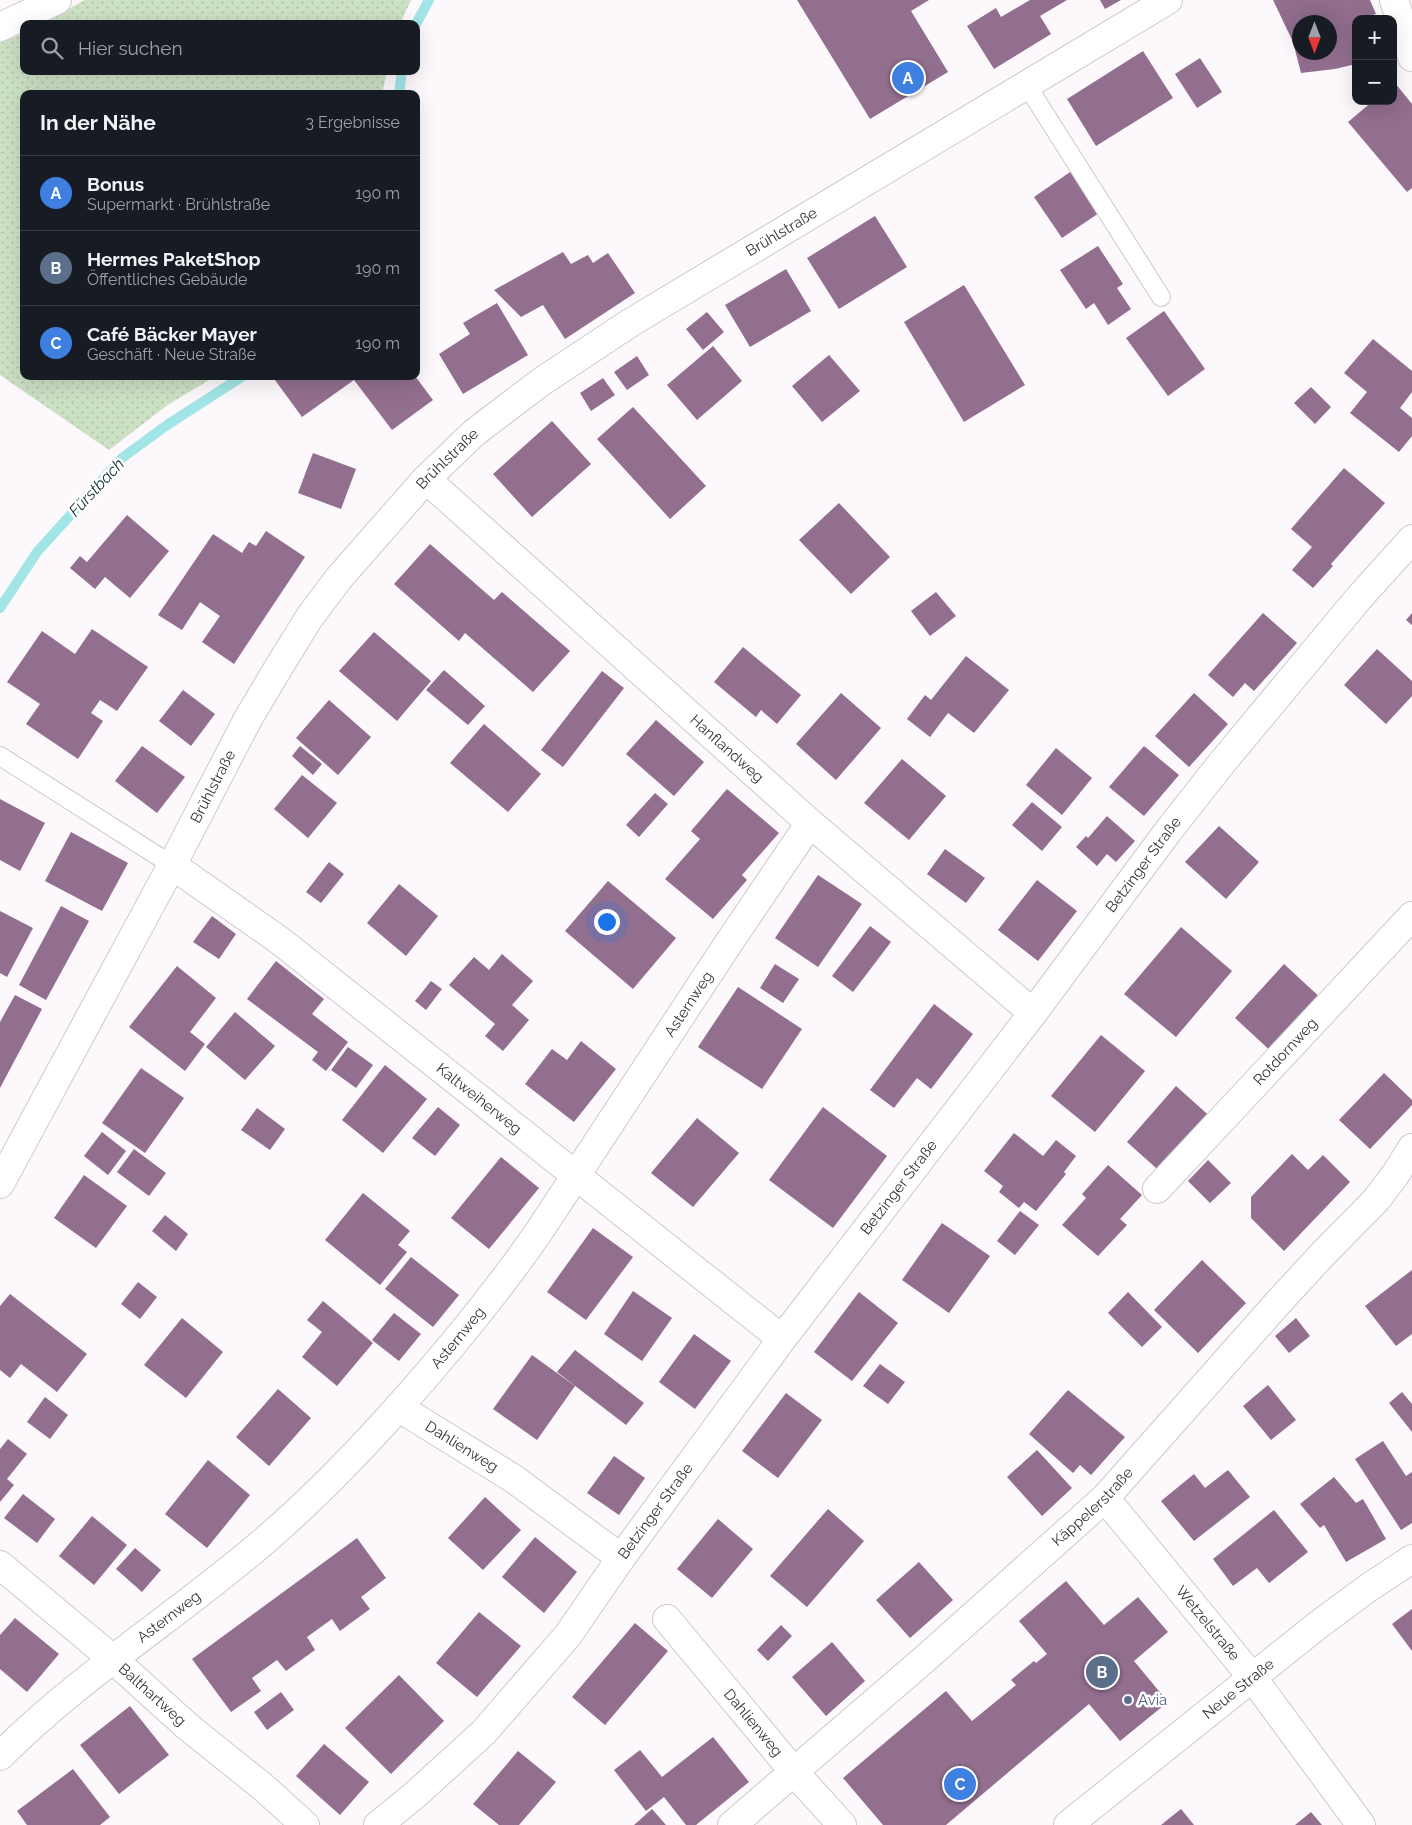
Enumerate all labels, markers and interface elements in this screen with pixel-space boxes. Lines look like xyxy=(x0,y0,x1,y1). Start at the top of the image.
north arrow xyxy=(1292,15,1337,60)
map controls xyxy=(1352,15,1397,105)
button: + xyxy=(1352,15,1397,60)
search box xyxy=(20,20,420,75)
icon: search xyxy=(38,34,66,62)
text: Hier suchen xyxy=(78,37,183,59)
pin: A xyxy=(892,59,924,97)
button: − xyxy=(1352,60,1397,105)
text: In der Nähe xyxy=(40,110,156,135)
text: 3 Ergebnisse xyxy=(306,113,400,132)
text: Bonus xyxy=(87,173,144,195)
text: A xyxy=(51,184,61,203)
text: 190 m xyxy=(355,184,400,203)
text: Supermarkt · Brühlstraße xyxy=(87,195,270,214)
street label: Brühlstraße xyxy=(743,204,821,260)
text: Hermes PaketShop xyxy=(87,248,261,270)
text: B xyxy=(51,259,61,278)
text: 190 m xyxy=(355,259,400,278)
text: Öffentliches Gebäude xyxy=(87,270,248,289)
text: Café Bäcker Mayer xyxy=(87,323,257,345)
text: C xyxy=(51,334,61,353)
text: 190 m xyxy=(355,334,400,353)
text: Geschäft · Neue Straße xyxy=(87,345,256,364)
street label: Brühlstraße xyxy=(412,425,482,493)
water label: Fürstbach xyxy=(65,454,128,520)
street label: Hanflandweg xyxy=(686,711,768,786)
street label: Brühlstraße xyxy=(186,747,239,826)
street label: Betzinger Straße xyxy=(1102,813,1185,916)
your location xyxy=(594,909,620,935)
street label: Asternweg xyxy=(661,968,717,1040)
street label: Rotdornweg xyxy=(1250,1014,1321,1089)
street label: Kaltweiherweg xyxy=(433,1059,525,1138)
street label: Betzinger Straße xyxy=(857,1136,941,1238)
street label: Asternweg xyxy=(427,1303,489,1372)
street label: Dahlienweg xyxy=(422,1417,501,1476)
street label: Betzinger Straße xyxy=(614,1460,697,1563)
street label: Käppelerstraße xyxy=(1048,1463,1137,1550)
street label: Wetzelstraße xyxy=(1172,1582,1244,1664)
street label: Asternweg xyxy=(134,1587,204,1647)
pin: B xyxy=(1086,1653,1118,1691)
street label: Neue Straße xyxy=(1199,1655,1278,1723)
street label: Balthartweg xyxy=(115,1660,190,1730)
street label: Dahlienweg xyxy=(720,1685,787,1760)
place label: Avia xyxy=(1138,1691,1167,1709)
marker: Avia xyxy=(1122,1694,1134,1706)
pin: C xyxy=(944,1765,976,1803)

